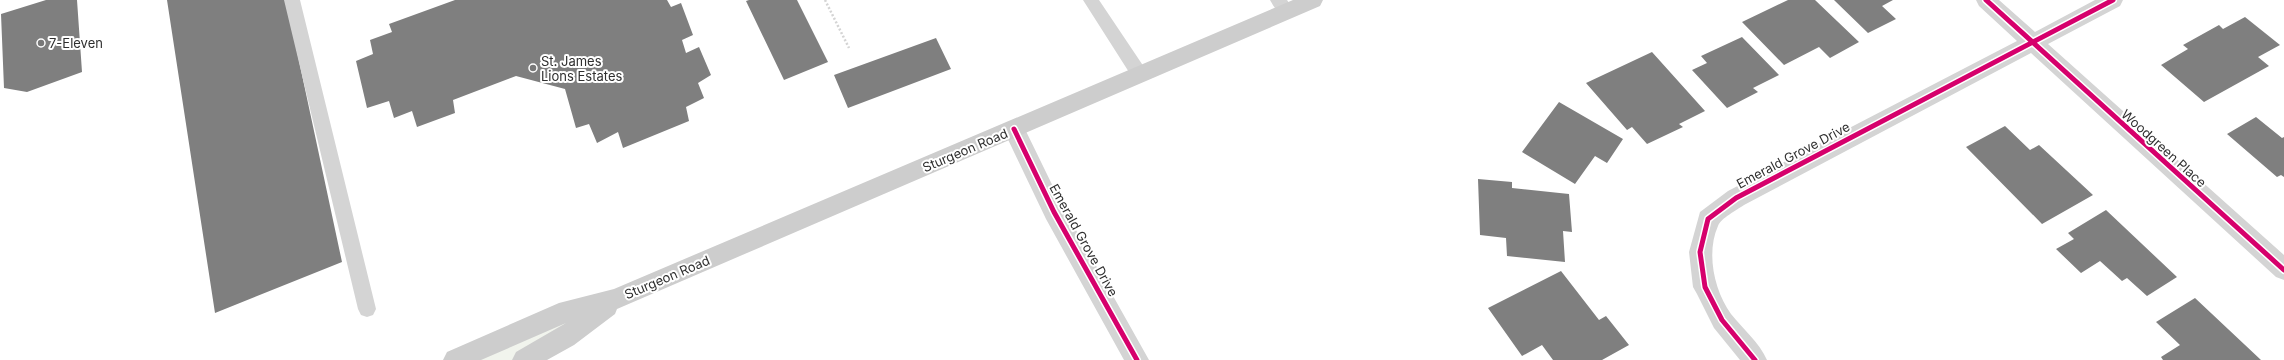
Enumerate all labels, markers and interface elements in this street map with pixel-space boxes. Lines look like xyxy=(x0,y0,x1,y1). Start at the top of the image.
place label: 7-Eleven xyxy=(49,35,103,51)
marker: 7-Eleven xyxy=(36,38,46,48)
place label: St. James Lions Estates xyxy=(541,53,622,84)
marker: St. James Lions Estates xyxy=(528,63,538,73)
street label: Woodgreen Place xyxy=(2118,106,2210,190)
street label: Emerald Grove Drive xyxy=(1734,118,1852,192)
street label: Sturgeon Road xyxy=(920,125,1010,175)
street label: Emerald Grove Drive xyxy=(1046,181,1122,299)
street label: Sturgeon Road xyxy=(622,252,712,302)

